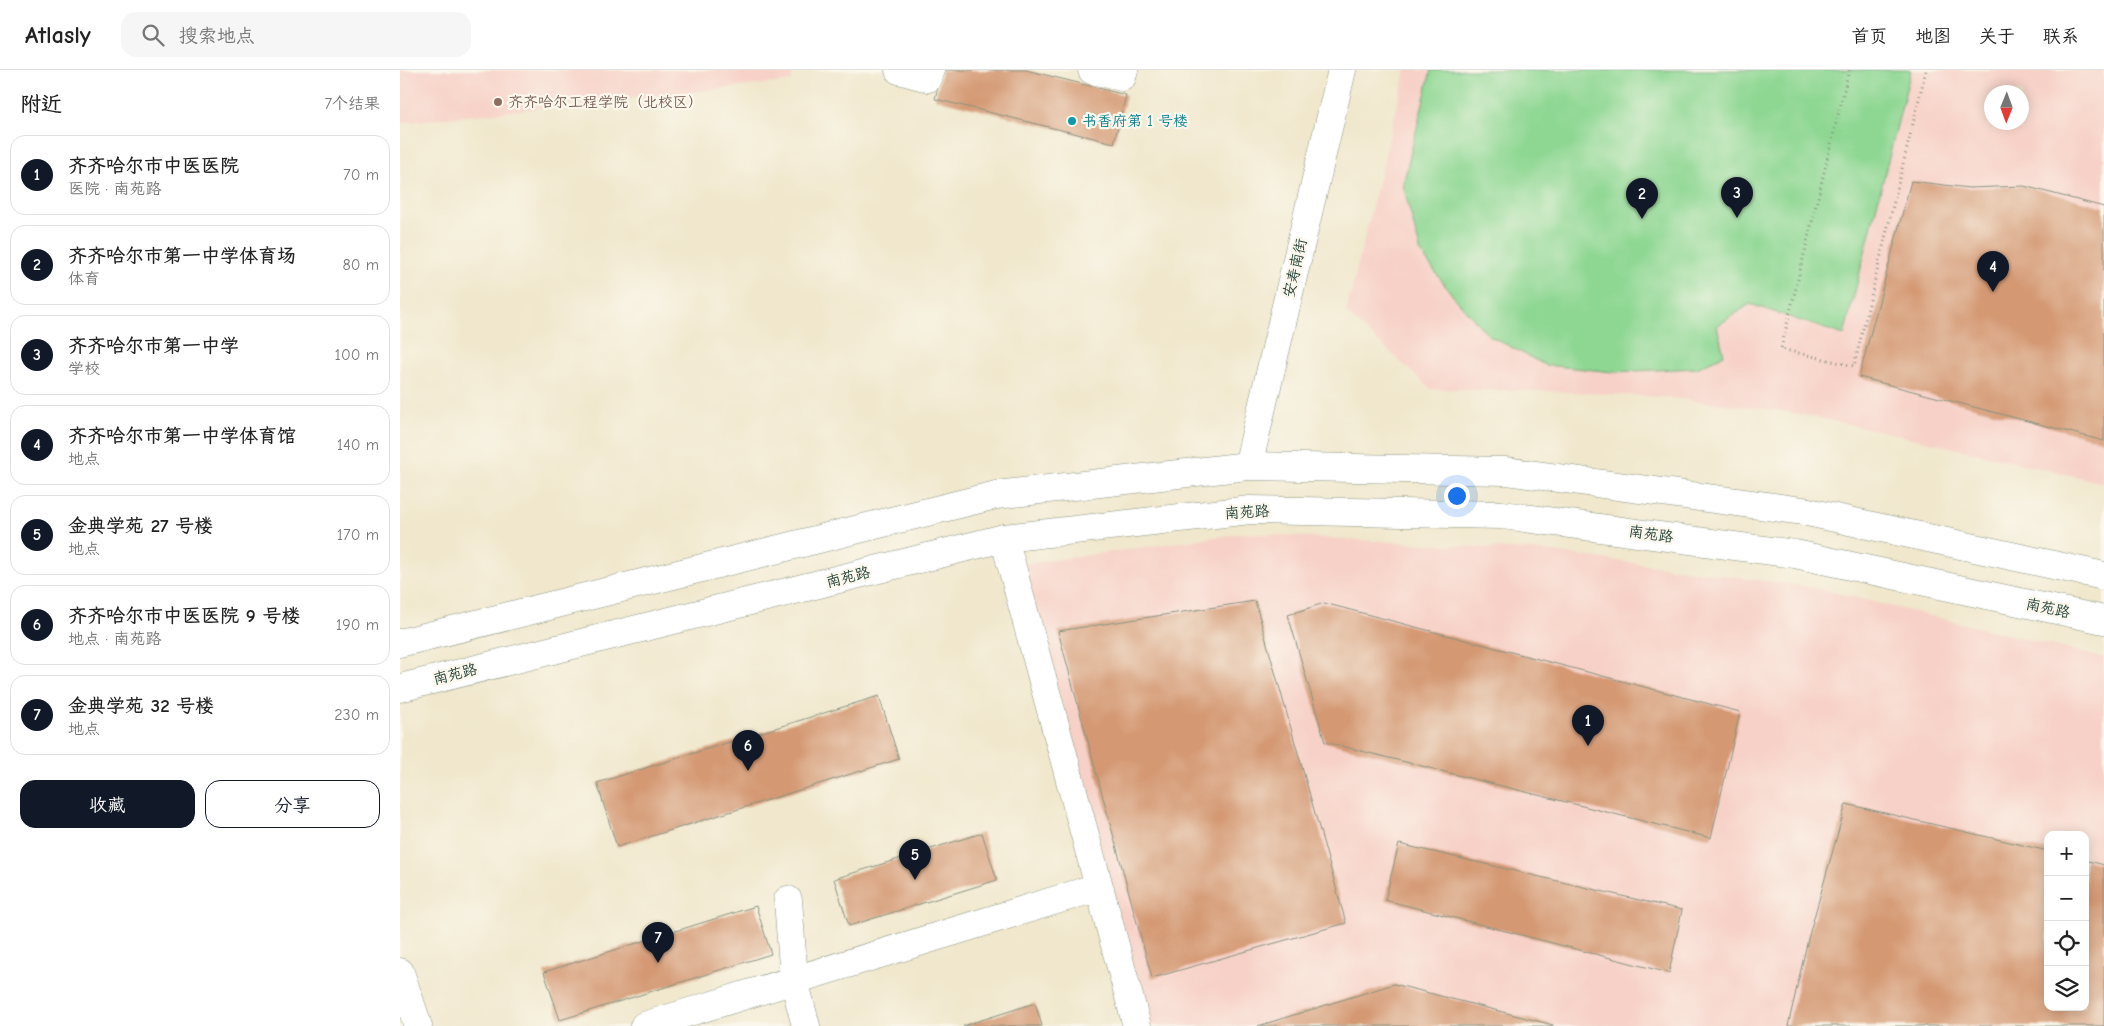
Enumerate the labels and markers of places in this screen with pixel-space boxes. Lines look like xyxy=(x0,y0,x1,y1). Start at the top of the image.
place label: 齐齐哈尔工程学院（北校区） xyxy=(508,93,703,111)
marker: 齐齐哈尔工程学院（北校区） xyxy=(492,96,504,108)
place label: 书香府第 1 号楼 xyxy=(1082,112,1188,130)
marker: 书香府第 1 号楼 xyxy=(1066,115,1078,127)
pin: 3 xyxy=(1721,177,1753,218)
pin: 2 xyxy=(1626,178,1658,219)
pin: 4 xyxy=(1977,251,2009,292)
pin: 1 xyxy=(1572,705,1604,746)
pin: 6 xyxy=(732,730,764,771)
pin: 5 xyxy=(899,839,931,880)
pin: 7 xyxy=(642,922,674,963)

